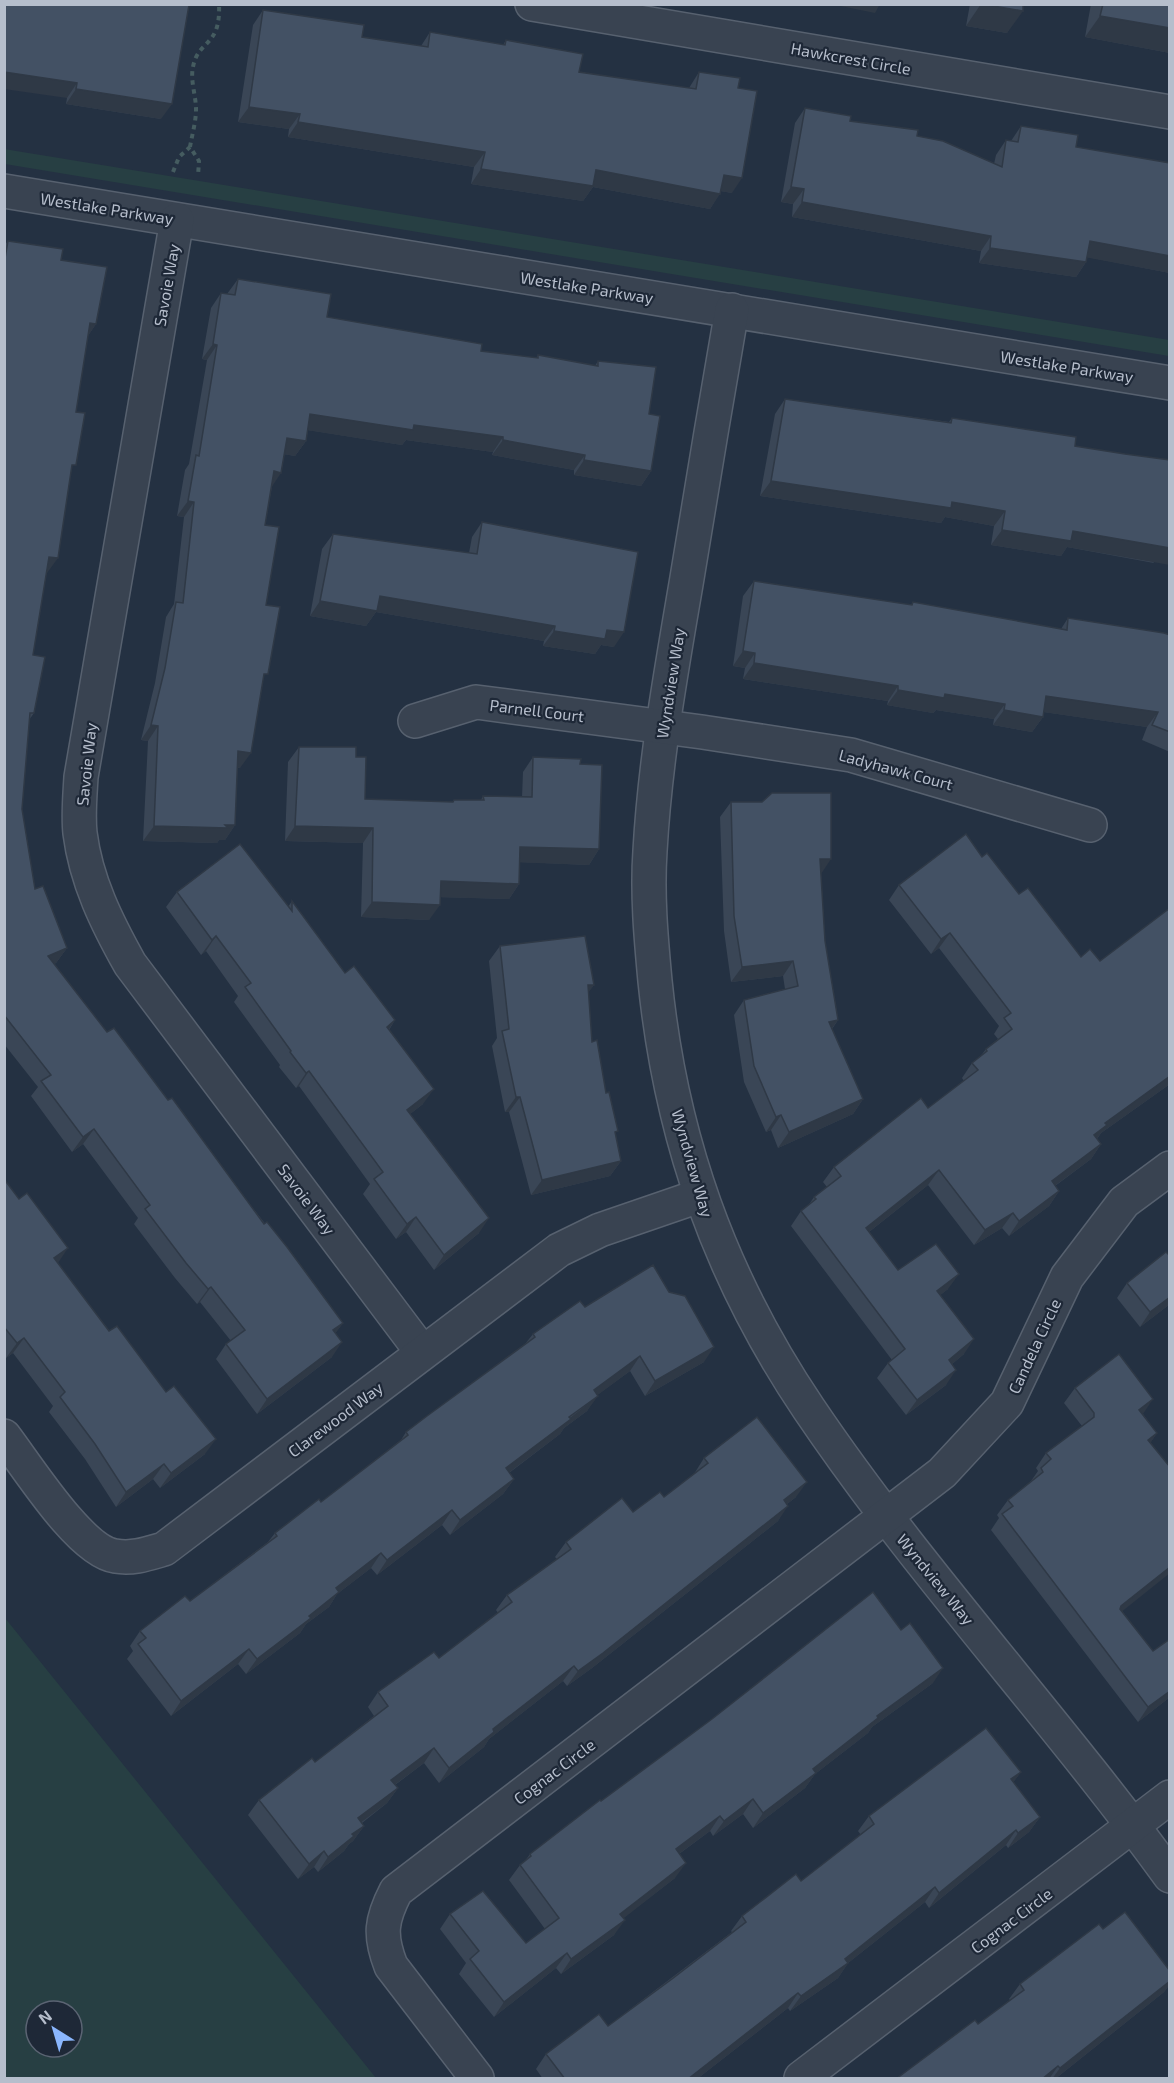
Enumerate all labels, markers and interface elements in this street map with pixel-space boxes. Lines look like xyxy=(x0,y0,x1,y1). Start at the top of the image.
street label: Hawkcrest Circle xyxy=(790,38,912,78)
street label: Westlake Parkway xyxy=(39,188,175,228)
street label: Savoie Way xyxy=(149,242,183,328)
street label: Westlake Parkway xyxy=(519,267,655,307)
street label: Westlake Parkway xyxy=(999,346,1135,386)
street label: Wyndview Way xyxy=(652,626,688,740)
street label: Parnell Court xyxy=(489,695,585,725)
street label: Savoie Way xyxy=(72,721,100,806)
street label: Ladyhawk Court xyxy=(837,745,955,793)
street label: Wyndview Way xyxy=(668,1107,718,1220)
street label: Savoie Way xyxy=(274,1160,340,1238)
street label: Candela Circle xyxy=(1004,1296,1064,1396)
street label: Clarewood Way xyxy=(284,1377,386,1461)
street label: Wyndview Way xyxy=(894,1530,979,1629)
street label: Cognac Circle xyxy=(510,1734,598,1808)
street label: Cognac Circle xyxy=(967,1883,1055,1957)
north arrow xyxy=(24,1999,84,2059)
text: N xyxy=(34,2006,55,2028)

